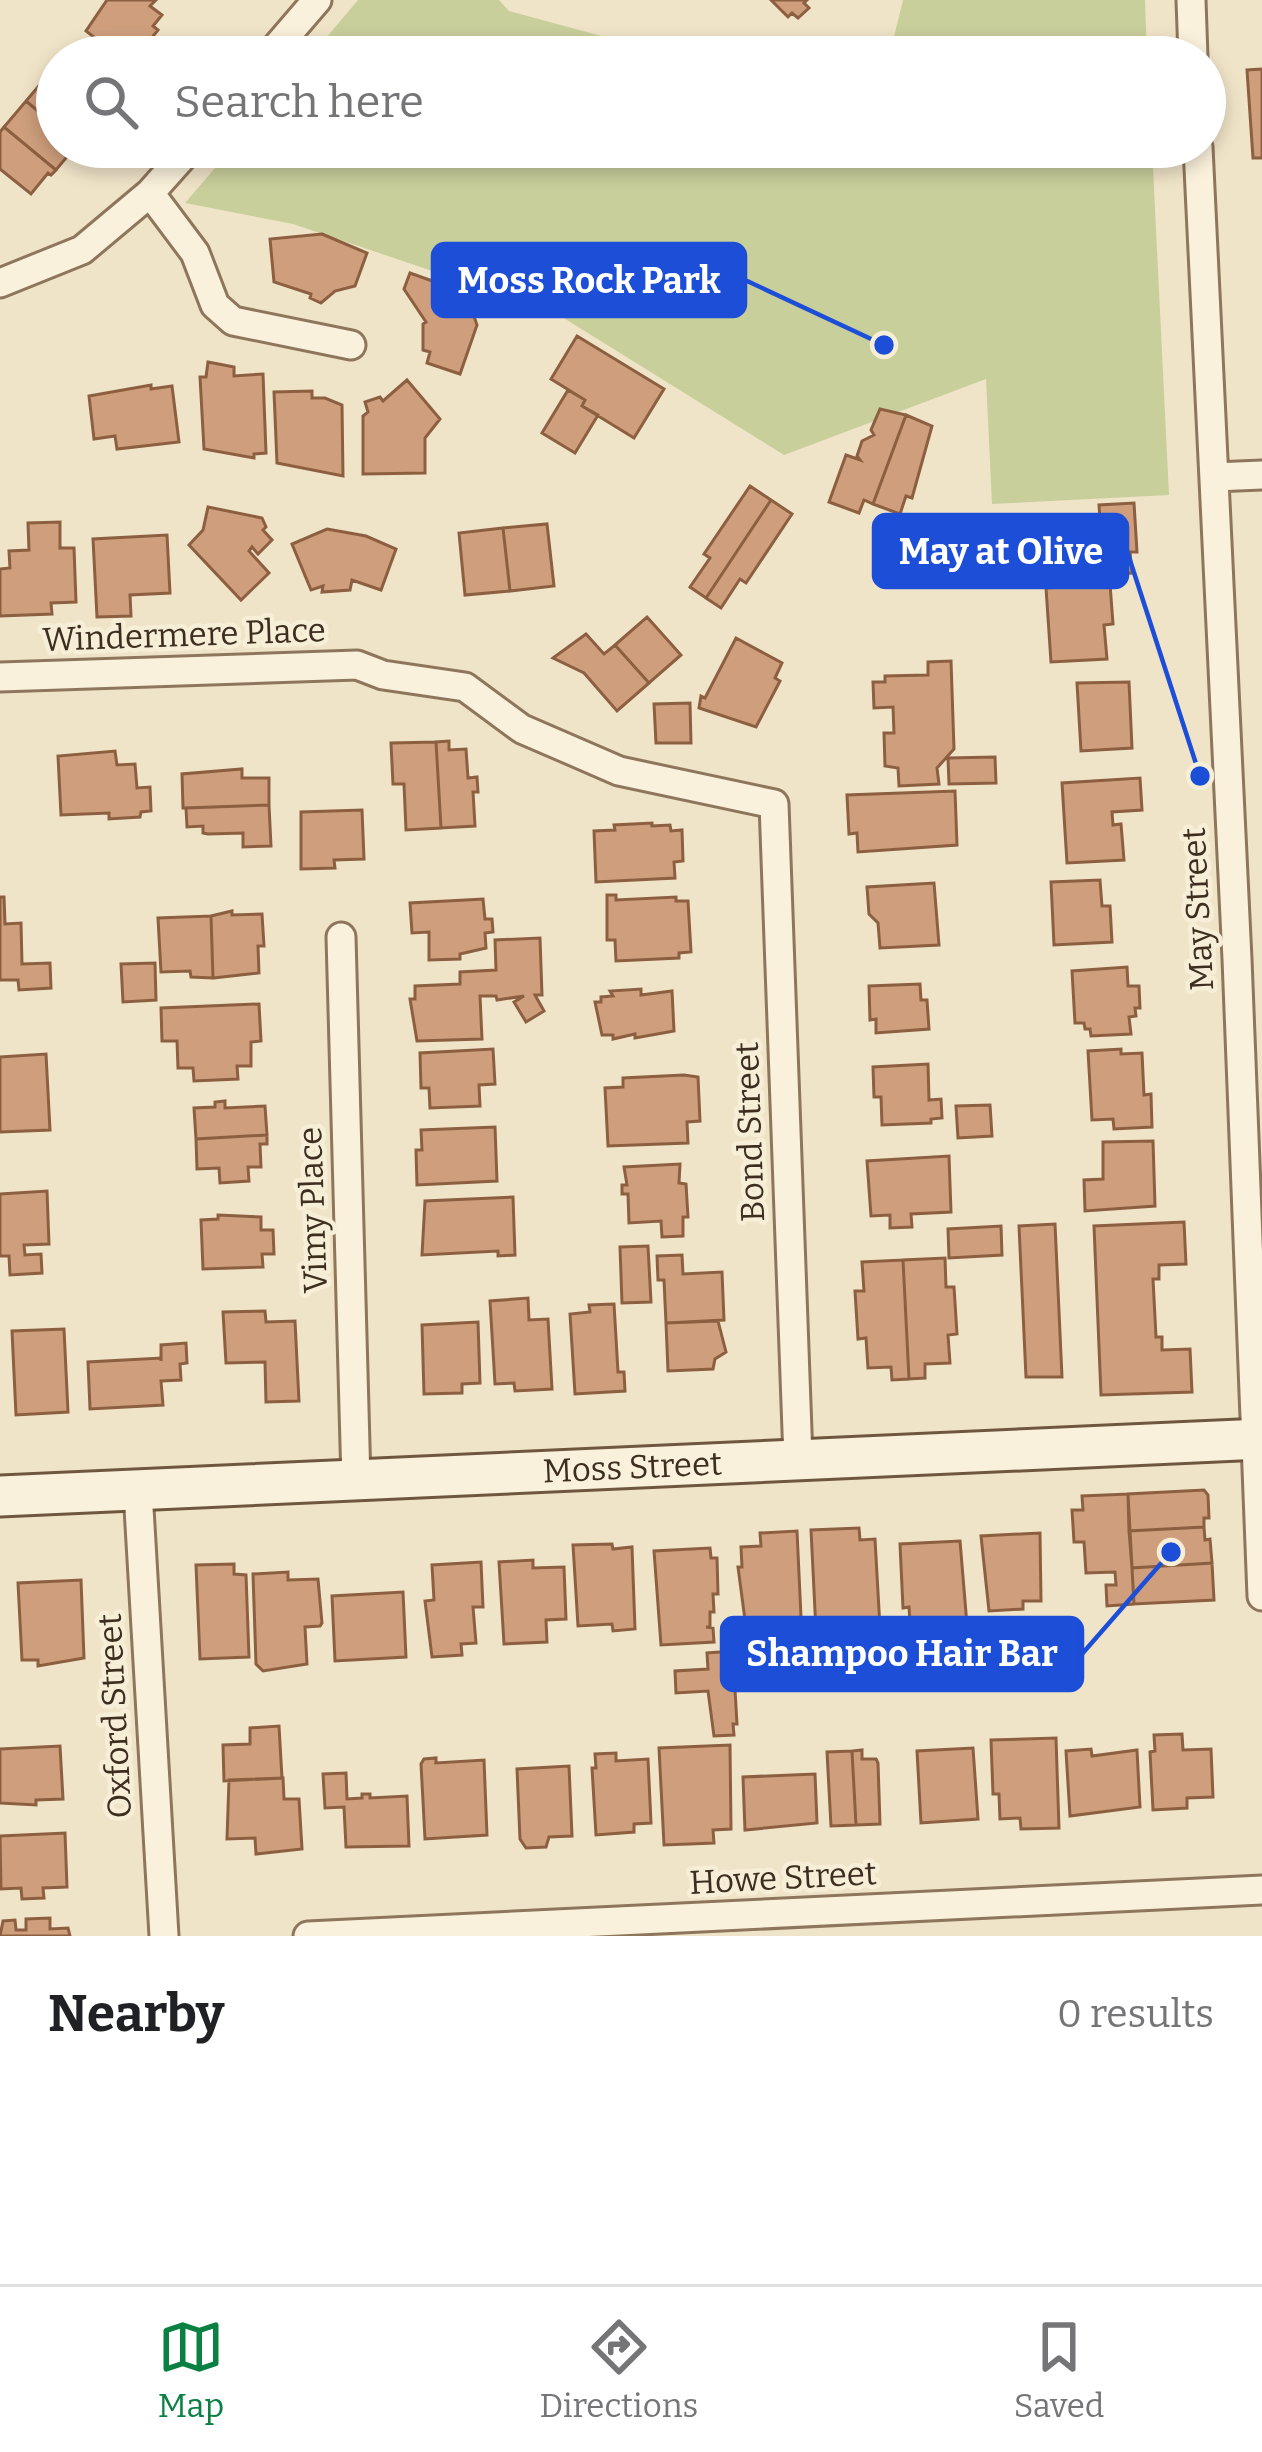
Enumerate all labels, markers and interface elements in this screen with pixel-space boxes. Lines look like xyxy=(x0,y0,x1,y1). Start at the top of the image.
search box xyxy=(36,36,1226,168)
icon: search xyxy=(78,69,144,135)
text: Search here xyxy=(174,75,424,129)
callout: Moss Rock Park xyxy=(433,244,745,316)
text: Moss Rock Park xyxy=(457,259,721,303)
callout: May at Olive xyxy=(874,515,1127,587)
text: May at Olive xyxy=(899,530,1103,574)
street label: Windermere Place xyxy=(42,610,326,660)
street label: May Street xyxy=(1174,826,1222,992)
street label: Bond Street xyxy=(727,1041,773,1223)
street label: Vimy Place xyxy=(290,1126,336,1294)
street label: Moss Street xyxy=(542,1443,723,1491)
street label: Oxford Street xyxy=(90,1613,140,1819)
callout: Shampoo Hair Bar xyxy=(722,1618,1082,1690)
text: Shampoo Hair Bar xyxy=(746,1632,1058,1676)
street label: Howe Street xyxy=(688,1853,878,1903)
text: Nearby xyxy=(48,1983,224,2045)
text: 0 results xyxy=(1057,1991,1214,2037)
tab: Map xyxy=(158,2314,224,2426)
tab: Directions xyxy=(540,2314,698,2426)
tab: Saved xyxy=(1014,2314,1104,2426)

